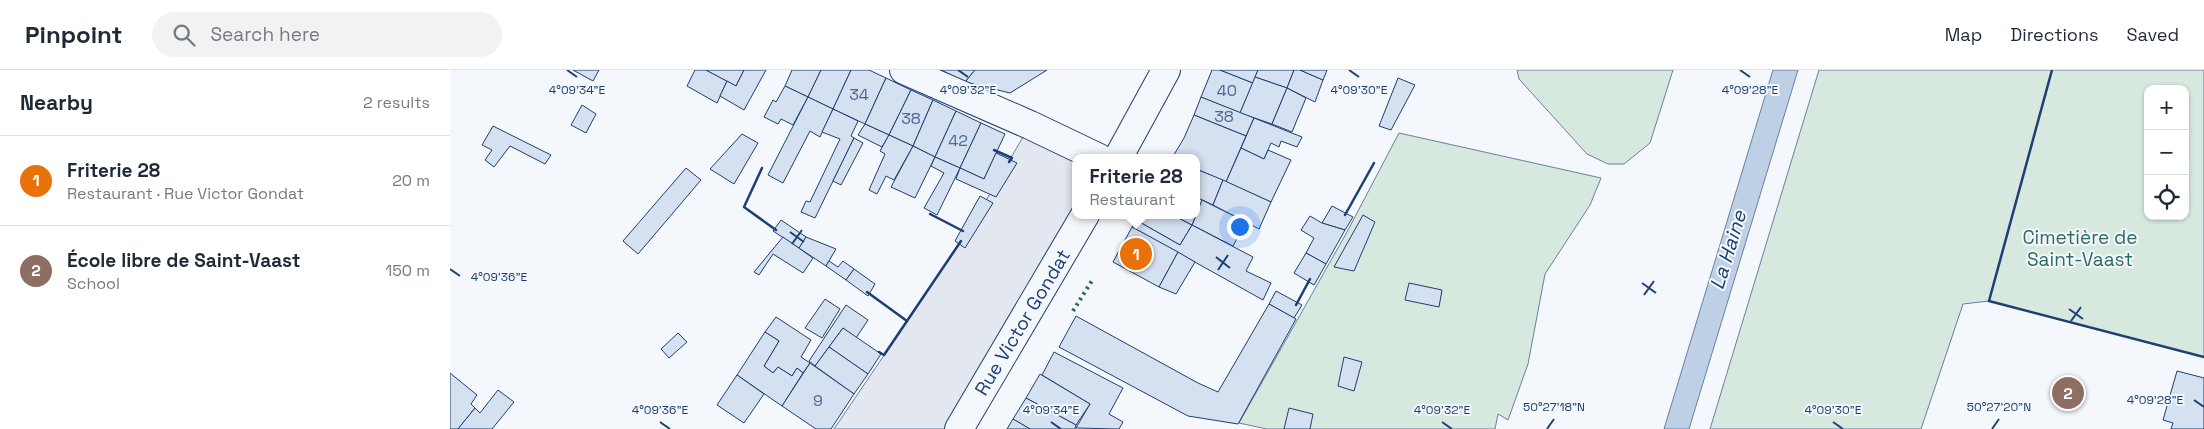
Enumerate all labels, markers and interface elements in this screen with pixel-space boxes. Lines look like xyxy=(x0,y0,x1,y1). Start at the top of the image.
search box xyxy=(152,12,502,57)
text: Pinpoint xyxy=(25,19,122,50)
icon: search xyxy=(170,21,198,49)
text: Search here xyxy=(210,22,320,47)
text: Map xyxy=(1945,23,1982,46)
text: Directions xyxy=(2010,23,2099,46)
text: Saved xyxy=(2127,23,2179,46)
house number: 40 xyxy=(1217,80,1237,101)
text: 4°09'34"E xyxy=(549,82,605,98)
text: 4°09'32"E xyxy=(940,82,996,98)
text: 4°09'30"E xyxy=(1331,82,1388,98)
text: 4°09'28"E xyxy=(1722,82,1779,98)
house number: 34 xyxy=(849,84,869,105)
map controls xyxy=(2144,85,2189,220)
button: + xyxy=(2144,85,2189,130)
text: Nearby xyxy=(20,89,93,116)
text: 2 results xyxy=(363,92,430,113)
house number: 38 xyxy=(1214,106,1234,127)
house number: 38 xyxy=(901,108,921,129)
house number: 42 xyxy=(948,130,968,151)
button: − xyxy=(2144,130,2189,175)
popup xyxy=(1072,154,1200,219)
text: Friterie 28 xyxy=(67,158,160,183)
text: Friterie 28 xyxy=(1089,164,1183,189)
text: 1 xyxy=(32,170,40,191)
text: 20 m xyxy=(392,170,430,191)
button: locate xyxy=(2144,175,2189,220)
text: Restaurant · Rue Victor Gondat xyxy=(67,183,304,204)
text: Restaurant xyxy=(1089,189,1175,210)
water label: La Haine xyxy=(1704,206,1753,293)
your location xyxy=(1227,214,1253,240)
park label: Cimetière de Saint-Vaast xyxy=(2022,225,2138,272)
pin: 1 xyxy=(1120,235,1152,273)
street label: Rue Victor Gondat xyxy=(969,245,1076,400)
text: École libre de Saint-Vaast xyxy=(67,248,301,273)
text: 2 xyxy=(31,260,41,281)
text: 150 m xyxy=(386,260,430,281)
text: 4°09'36"E xyxy=(471,269,528,285)
text: School xyxy=(67,273,120,294)
pin: 2 xyxy=(2052,374,2084,412)
house number: 9 xyxy=(813,390,823,411)
text: 4°09'28"E xyxy=(2127,392,2184,408)
text: 50°27'18"N xyxy=(1523,399,1585,415)
text: 50°27'20"N xyxy=(1967,399,2031,415)
text: 4°09'36"E xyxy=(632,402,689,418)
text: 4°09'34"E xyxy=(1023,402,1079,418)
text: 4°09'32"E xyxy=(1414,402,1470,418)
text: 4°09'30"E xyxy=(1805,402,1862,418)

